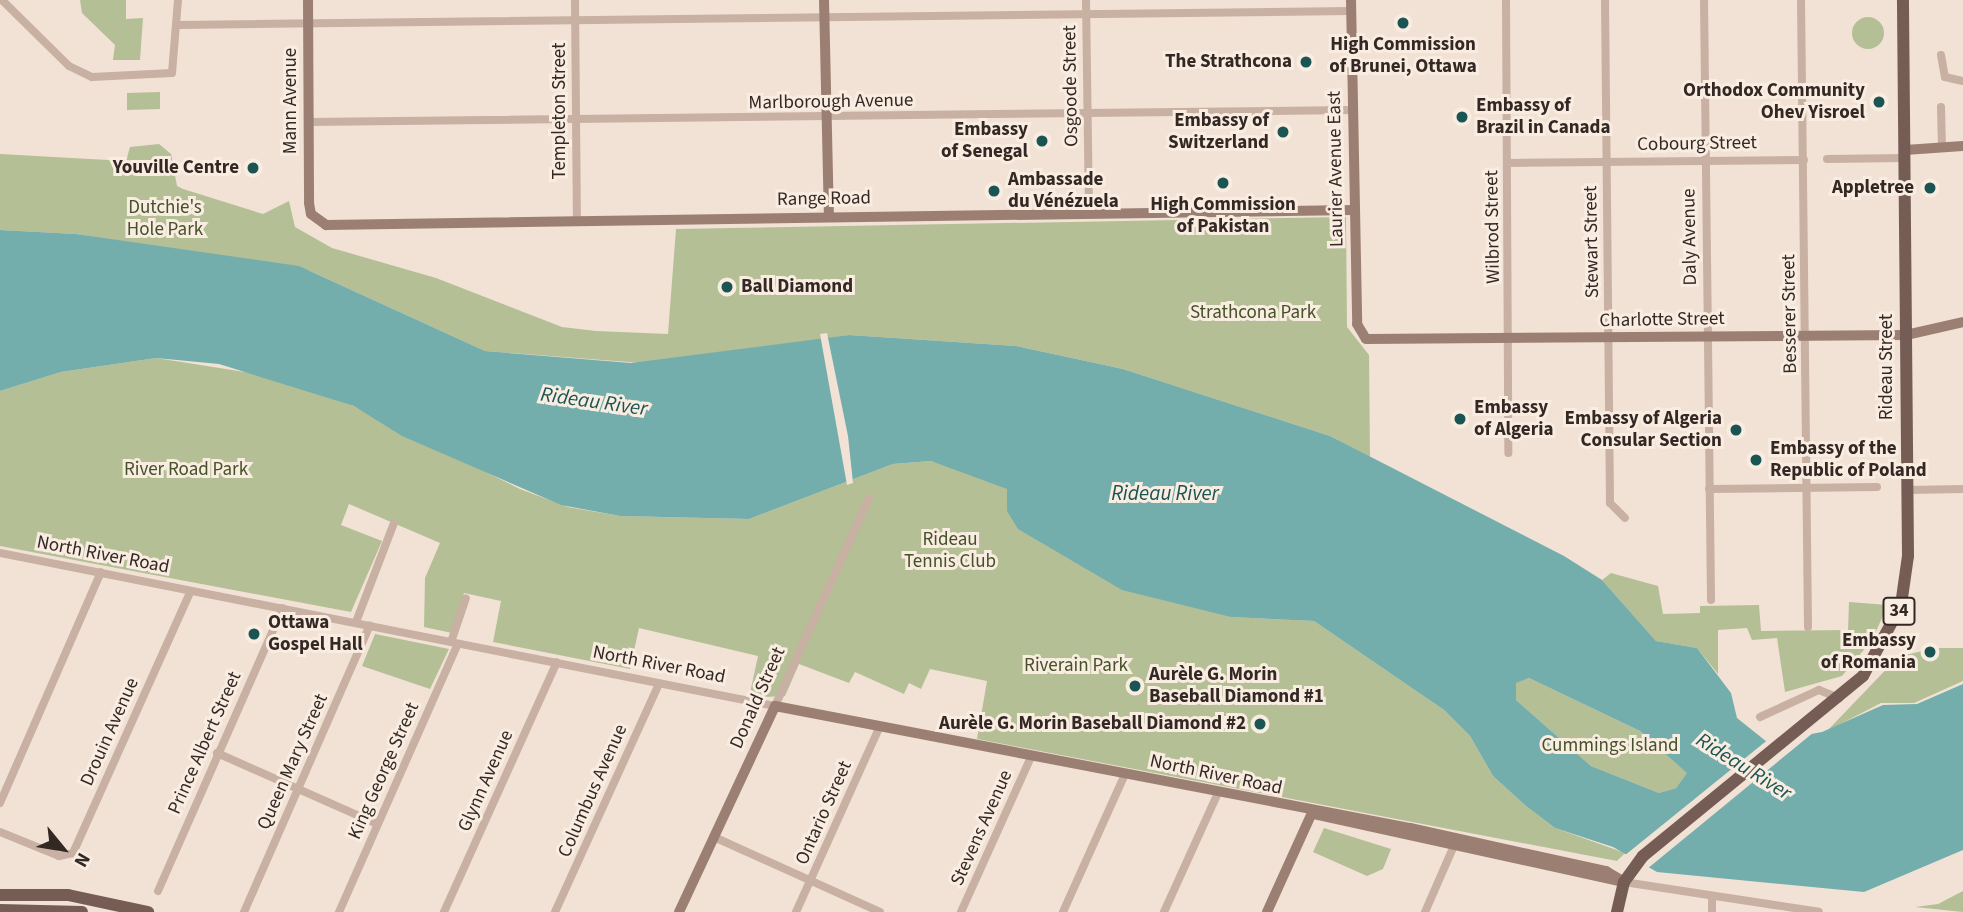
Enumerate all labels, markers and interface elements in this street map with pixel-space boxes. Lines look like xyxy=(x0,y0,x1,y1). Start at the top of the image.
marker: High Commission of Brunei, Ottawa xyxy=(1395,15,1411,31)
street label: Osgoode Street xyxy=(1059,25,1083,147)
place label: High Commission of Brunei, Ottawa xyxy=(1329,34,1477,78)
street label: Templeton Street xyxy=(549,43,571,179)
street label: Mann Avenue xyxy=(280,48,302,154)
place label: The Strathcona xyxy=(1165,51,1292,73)
marker: The Strathcona xyxy=(1298,54,1314,70)
place label: Orthodox Community Ohev Yisroel xyxy=(1683,80,1865,124)
street label: Marlborough Avenue xyxy=(748,89,914,115)
street label: Laurier Avenue East xyxy=(1323,91,1349,247)
marker: Orthodox Community Ohev Yisroel xyxy=(1871,94,1887,110)
place label: Embassy of Brazil in Canada xyxy=(1476,95,1611,139)
marker: Embassy of Brazil in Canada xyxy=(1454,109,1470,125)
place label: Embassy of Switzerland xyxy=(1168,110,1269,154)
place label: Embassy of Senegal xyxy=(941,119,1028,163)
marker: Embassy of Switzerland xyxy=(1275,124,1291,140)
street label: Cobourg Street xyxy=(1637,132,1757,156)
marker: Embassy of Senegal xyxy=(1034,133,1050,149)
place label: Youville Centre xyxy=(113,157,239,179)
marker: Youville Centre xyxy=(245,160,261,176)
place label: Ambassade du Vénézuela xyxy=(1008,169,1119,213)
street label: Wilbrod Street xyxy=(1481,170,1505,284)
marker: High Commission of Pakistan xyxy=(1215,175,1231,191)
place label: Appletree xyxy=(1832,177,1914,199)
marker: Appletree xyxy=(1920,178,1940,198)
marker: Ambassade du Vénézuela xyxy=(986,183,1002,199)
street label: Stewart Street xyxy=(1580,185,1604,299)
street label: Range Road xyxy=(777,187,871,211)
street label: Daly Avenue xyxy=(1678,188,1702,286)
place label: High Commission of Pakistan xyxy=(1150,194,1296,238)
park label: Dutchie's Hole Park xyxy=(127,197,203,241)
street label: Besserer Street xyxy=(1778,254,1802,374)
place label: Ball Diamond xyxy=(741,276,853,298)
marker: Ball Diamond xyxy=(719,279,735,295)
park label: Strathcona Park xyxy=(1190,302,1316,324)
street label: Charlotte Street xyxy=(1599,308,1725,332)
street label: Rideau Street xyxy=(1876,314,1898,420)
water label: Rideau River xyxy=(539,381,649,421)
place label: Embassy of Algeria xyxy=(1474,397,1554,441)
place label: Embassy of Algeria Consular Section xyxy=(1565,408,1722,452)
marker: Embassy of Algeria xyxy=(1452,411,1468,427)
marker: Embassy of Algeria Consular Section xyxy=(1728,422,1744,438)
place label: Embassy of the Republic of Poland xyxy=(1770,438,1927,482)
marker: Embassy of the Republic of Poland xyxy=(1748,452,1764,468)
park label: River Road Park xyxy=(124,459,248,481)
water label: Rideau River xyxy=(1111,480,1219,506)
park label: Rideau Tennis Club xyxy=(904,529,996,573)
street label: North River Road xyxy=(35,531,171,579)
road number: 34 xyxy=(1882,596,1916,626)
place label: Ottawa Gospel Hall xyxy=(268,612,363,656)
marker: Ottawa Gospel Hall xyxy=(246,626,262,642)
place label: Embassy of Romania xyxy=(1821,630,1916,674)
street label: North River Road xyxy=(591,641,727,689)
street label: Donald Street xyxy=(725,644,791,752)
marker: Embassy of Romania xyxy=(1922,644,1938,660)
park label: Riverain Park xyxy=(1024,655,1128,677)
place label: Aurèle G. Morin Baseball Diamond #1 xyxy=(1149,664,1324,708)
street label: Prince Albert Street xyxy=(163,668,247,818)
street label: Drouin Avenue xyxy=(76,674,144,790)
marker: Aurèle G. Morin Baseball Diamond #1 xyxy=(1127,678,1143,694)
street label: Queen Mary Street xyxy=(253,690,333,834)
street label: King George Street xyxy=(344,699,424,843)
place label: Aurèle G. Morin Baseball Diamond #2 xyxy=(939,713,1246,735)
marker: Aurèle G. Morin Baseball Diamond #2 xyxy=(1252,716,1268,732)
street label: Columbus Avenue xyxy=(553,721,633,861)
street label: Glynn Avenue xyxy=(454,727,518,835)
water label: Rideau River xyxy=(1692,727,1796,805)
park label: Cummings Island xyxy=(1541,735,1679,757)
street label: North River Road xyxy=(1148,750,1284,800)
street label: Ontario Street xyxy=(791,757,857,869)
street label: Stevens Avenue xyxy=(946,767,1018,889)
north arrow xyxy=(28,814,98,884)
text: N xyxy=(67,848,96,872)

